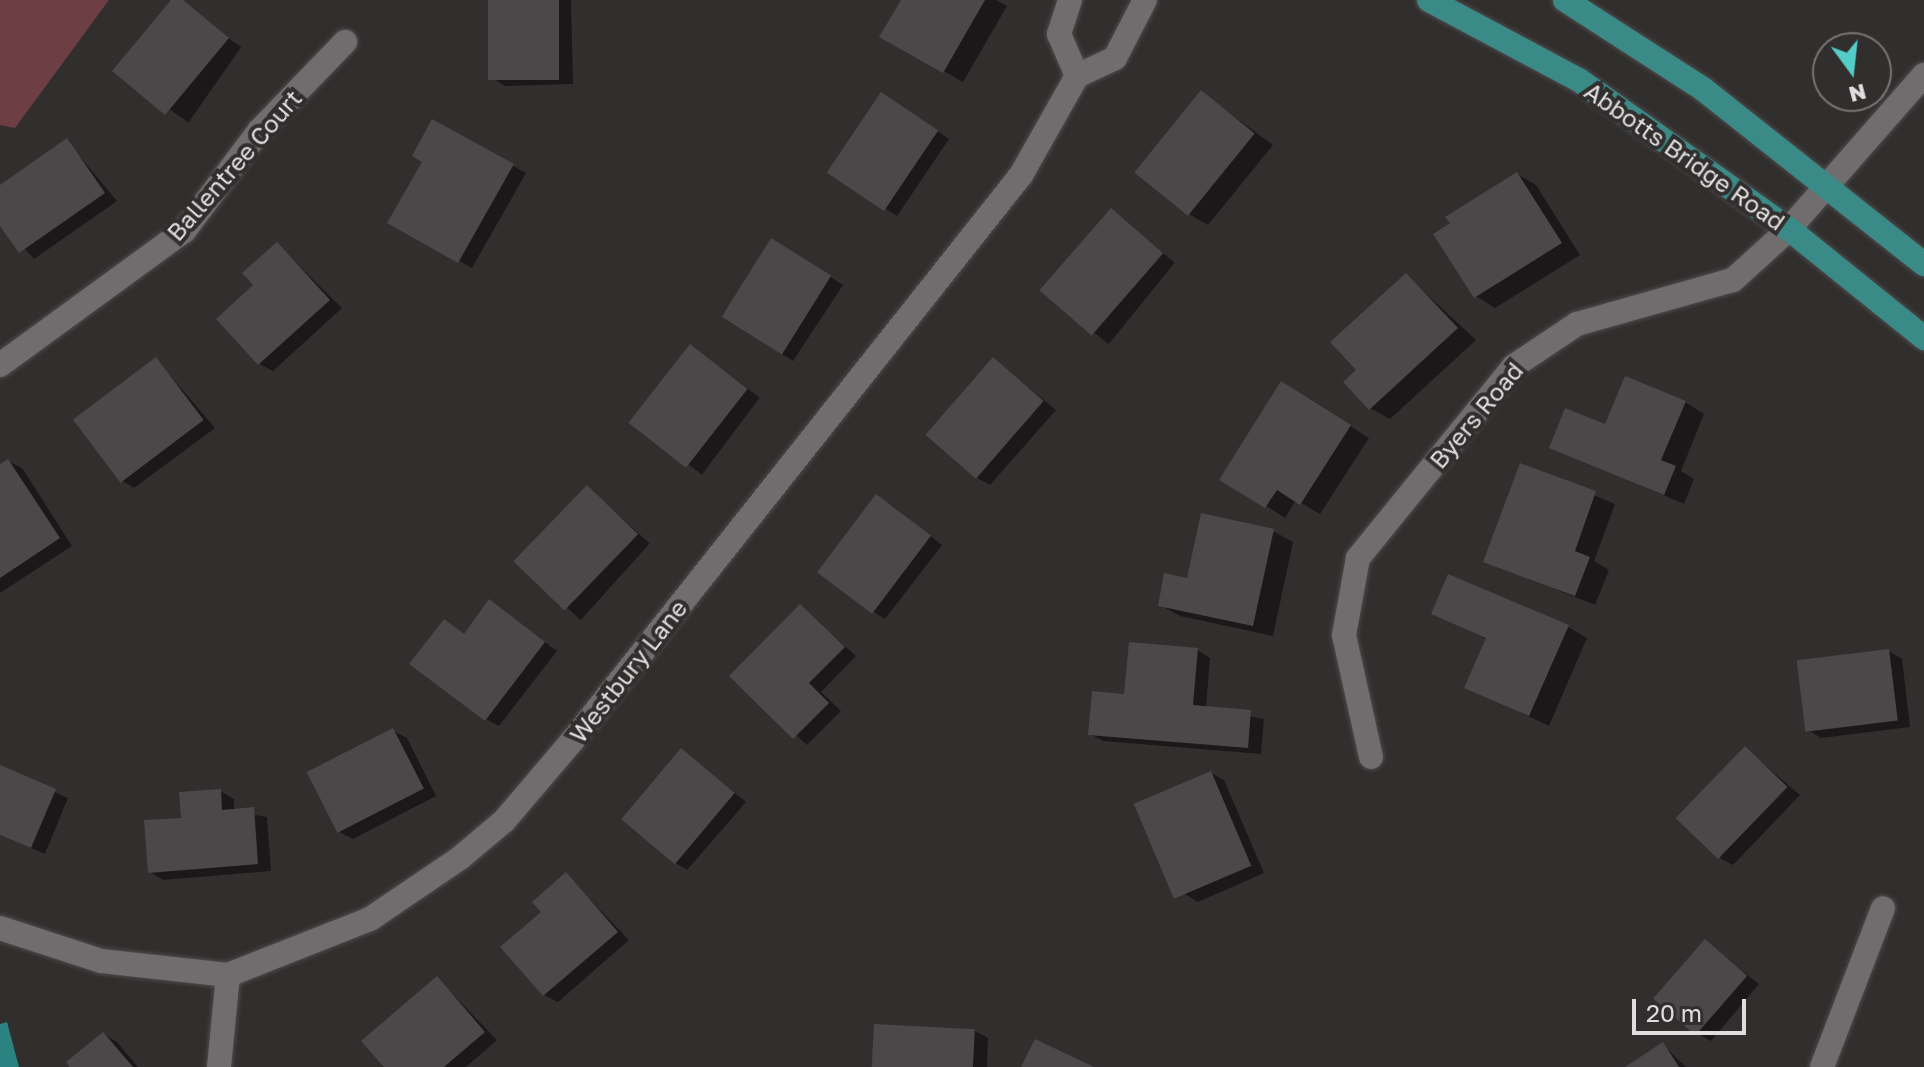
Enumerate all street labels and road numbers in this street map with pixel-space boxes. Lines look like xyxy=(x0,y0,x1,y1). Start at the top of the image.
street label: Abbotts Bridge Road xyxy=(1579,76,1791,236)
street label: Ballentree Court xyxy=(161,84,307,246)
street label: Byers Road xyxy=(1423,356,1529,474)
street label: Westbury Lane xyxy=(563,594,693,748)

